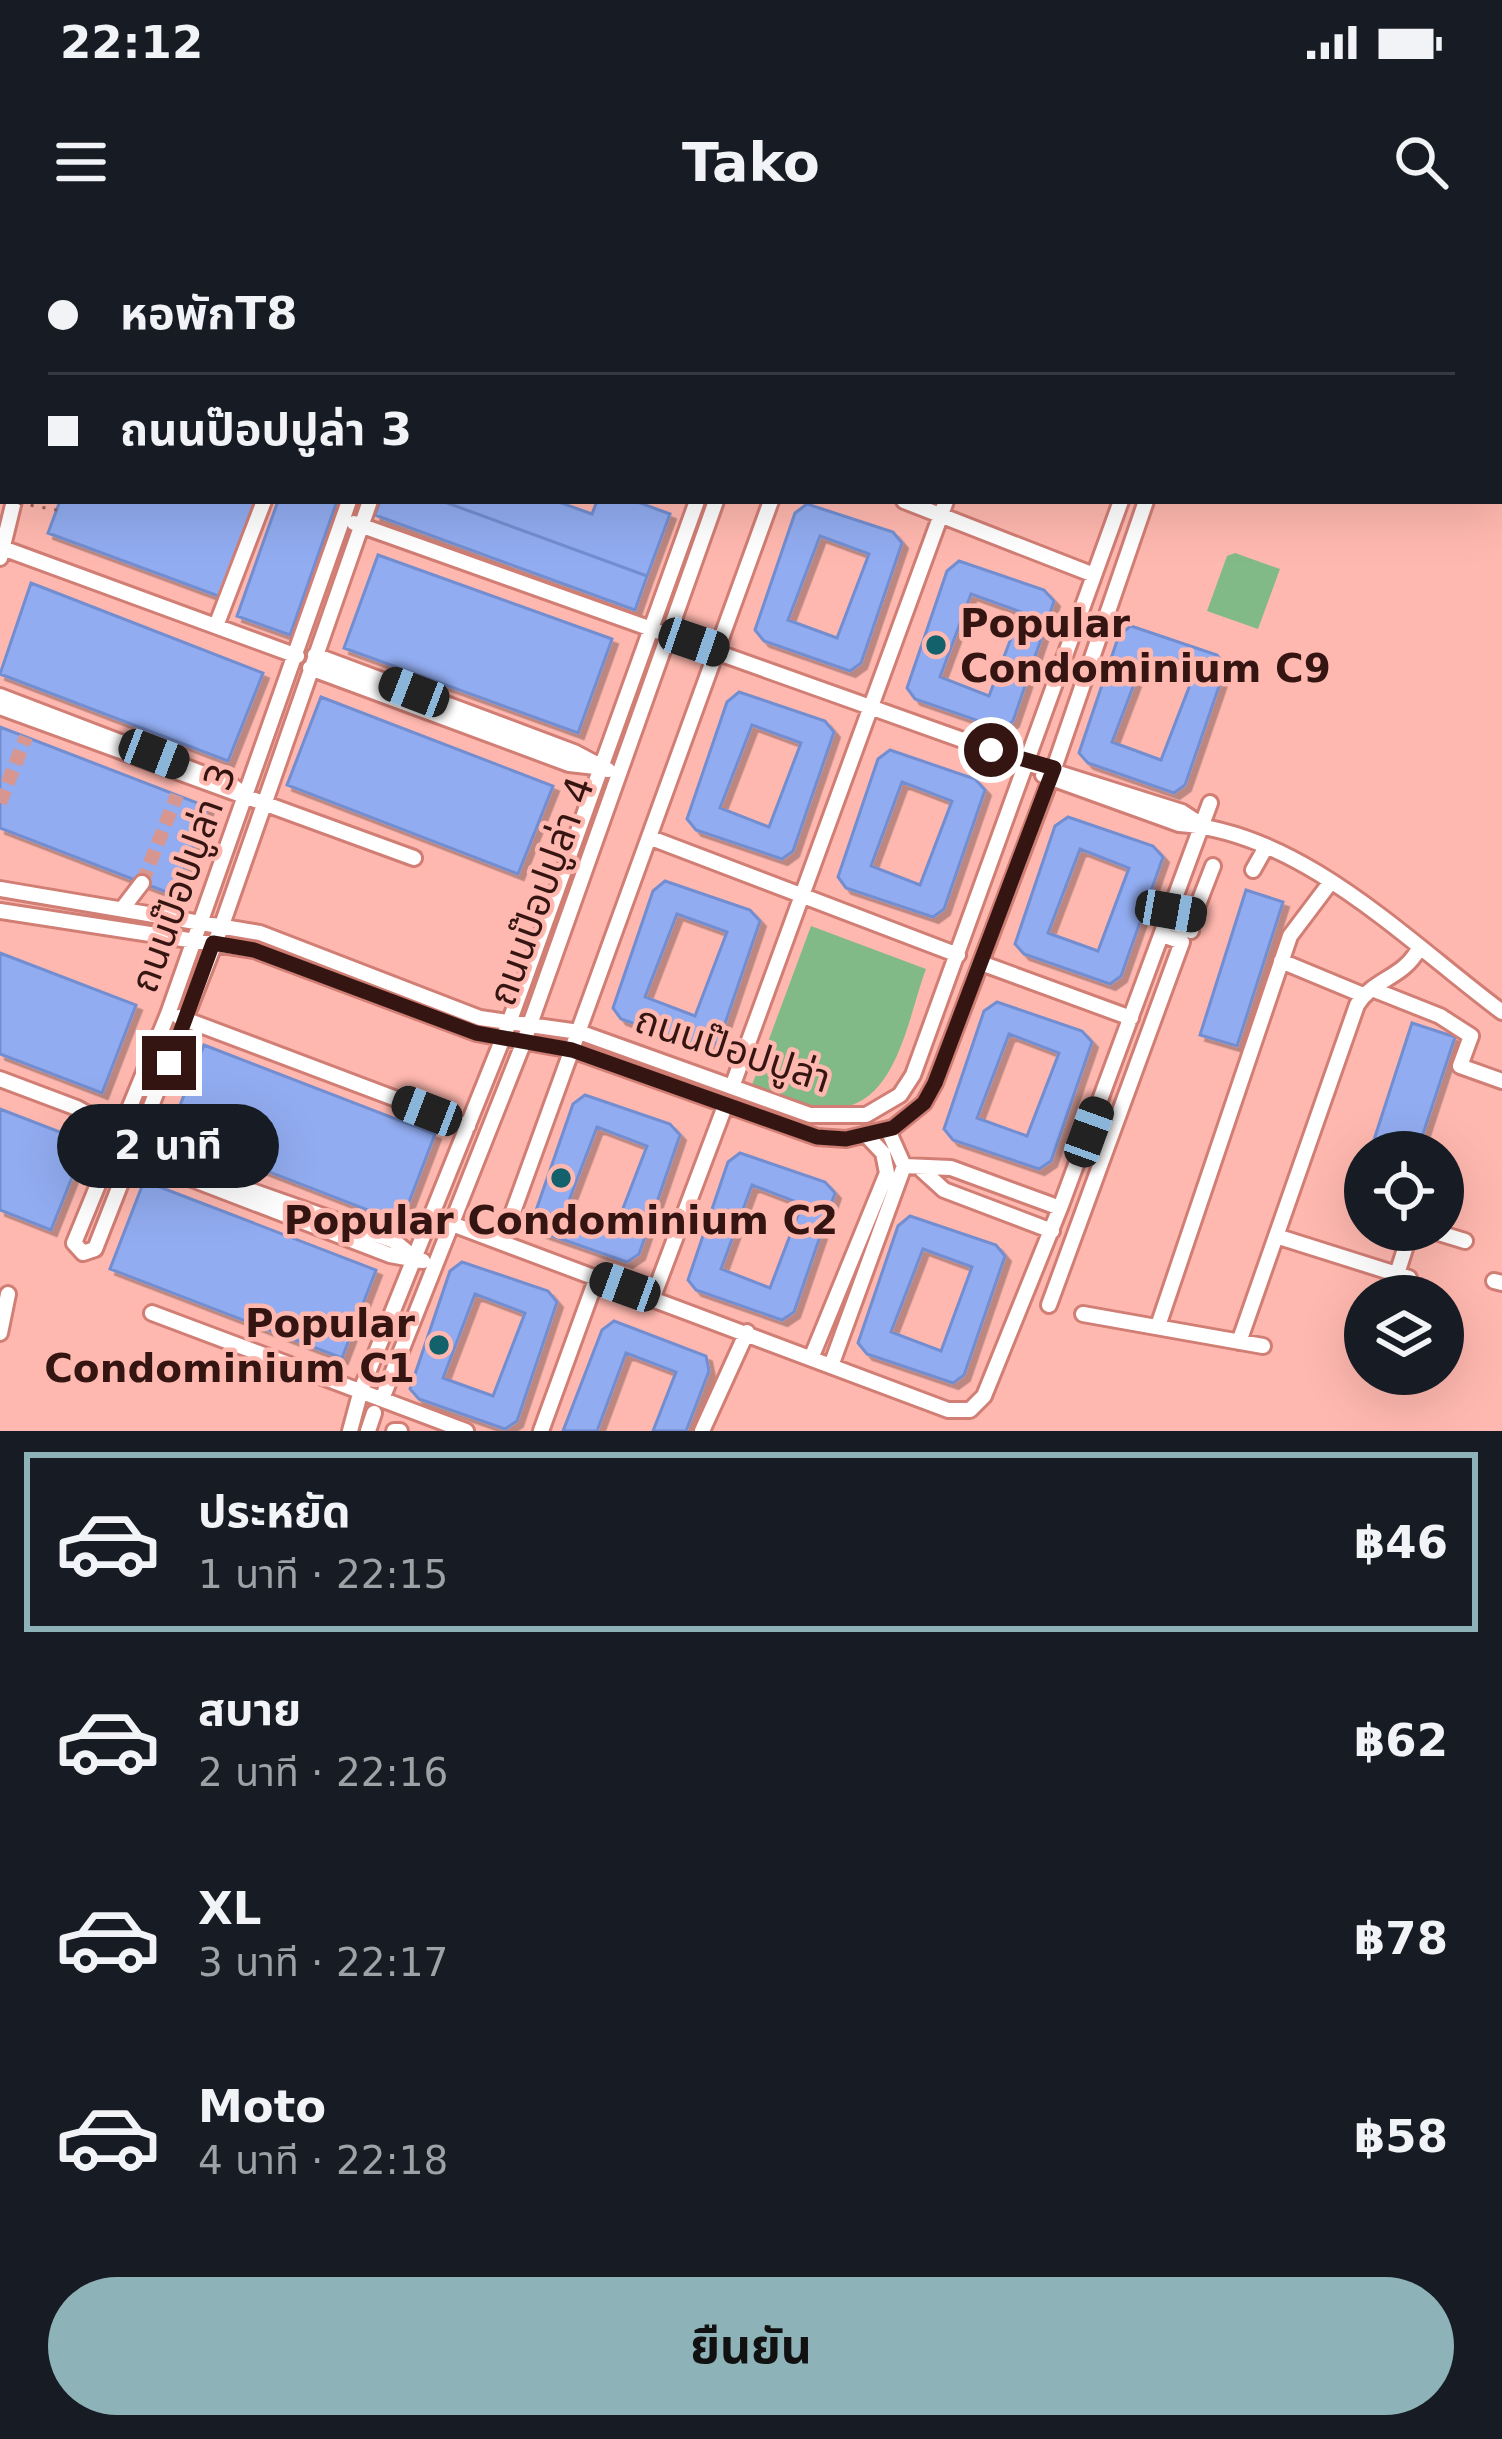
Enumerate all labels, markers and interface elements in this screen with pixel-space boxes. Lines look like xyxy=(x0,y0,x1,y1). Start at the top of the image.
text: 22:12 xyxy=(60,16,203,69)
icon: menu xyxy=(48,129,114,195)
icon: search xyxy=(1388,129,1454,195)
text: Tako xyxy=(682,131,820,194)
text: หอพักT8 xyxy=(120,287,297,340)
text: ถนนป๊อปปูล่า 3 xyxy=(120,403,412,456)
place label: Popular Condominium C9 xyxy=(960,601,1331,691)
car xyxy=(654,613,734,671)
marker: Popular Condominium C9 xyxy=(923,632,949,658)
car xyxy=(374,662,454,722)
route start xyxy=(964,723,1018,777)
car xyxy=(114,724,194,784)
street label: ถนนป๊อปปูล่า 3 xyxy=(121,758,246,999)
street label: ถนนป๊อปปูล่า 4 xyxy=(479,771,604,1012)
car xyxy=(1132,887,1210,935)
street label: ถนนป๊อปปูล่า xyxy=(629,996,836,1103)
route end xyxy=(142,1036,196,1090)
car xyxy=(387,1081,467,1141)
car xyxy=(1060,1092,1118,1172)
callout: 2 นาที xyxy=(58,1105,280,1189)
text: 2 นาที xyxy=(114,1123,222,1168)
map controls xyxy=(1344,1131,1464,1395)
button: locate xyxy=(1344,1131,1464,1251)
marker: Popular Condominium C2 xyxy=(548,1165,574,1191)
place label: Popular Condominium C2 xyxy=(284,1198,838,1243)
car xyxy=(585,1258,665,1316)
button: layers xyxy=(1344,1275,1464,1395)
place label: Popular Condominium C1 xyxy=(44,1301,416,1391)
marker: Popular Condominium C1 xyxy=(426,1332,452,1358)
text: ประหยัด xyxy=(198,1485,351,1538)
icon: car xyxy=(54,1488,162,1596)
text: ฿46 xyxy=(1354,1516,1448,1569)
text: 1 นาที · 22:15 xyxy=(198,1552,448,1597)
text: สบาย xyxy=(198,1683,301,1736)
icon: car xyxy=(54,1686,162,1794)
text: ฿62 xyxy=(1354,1714,1448,1767)
text: 2 นาที · 22:16 xyxy=(198,1750,448,1795)
text: XL xyxy=(198,1882,261,1935)
icon: car xyxy=(54,1884,162,1992)
text: ฿78 xyxy=(1354,1912,1448,1965)
text: 3 นาที · 22:17 xyxy=(198,1940,448,1985)
text: Moto xyxy=(198,2080,326,2133)
icon: car xyxy=(54,2082,162,2190)
text: ฿58 xyxy=(1354,2110,1448,2163)
text: 4 นาที · 22:18 xyxy=(198,2138,448,2183)
button: ยืนยัน xyxy=(48,2277,1454,2415)

